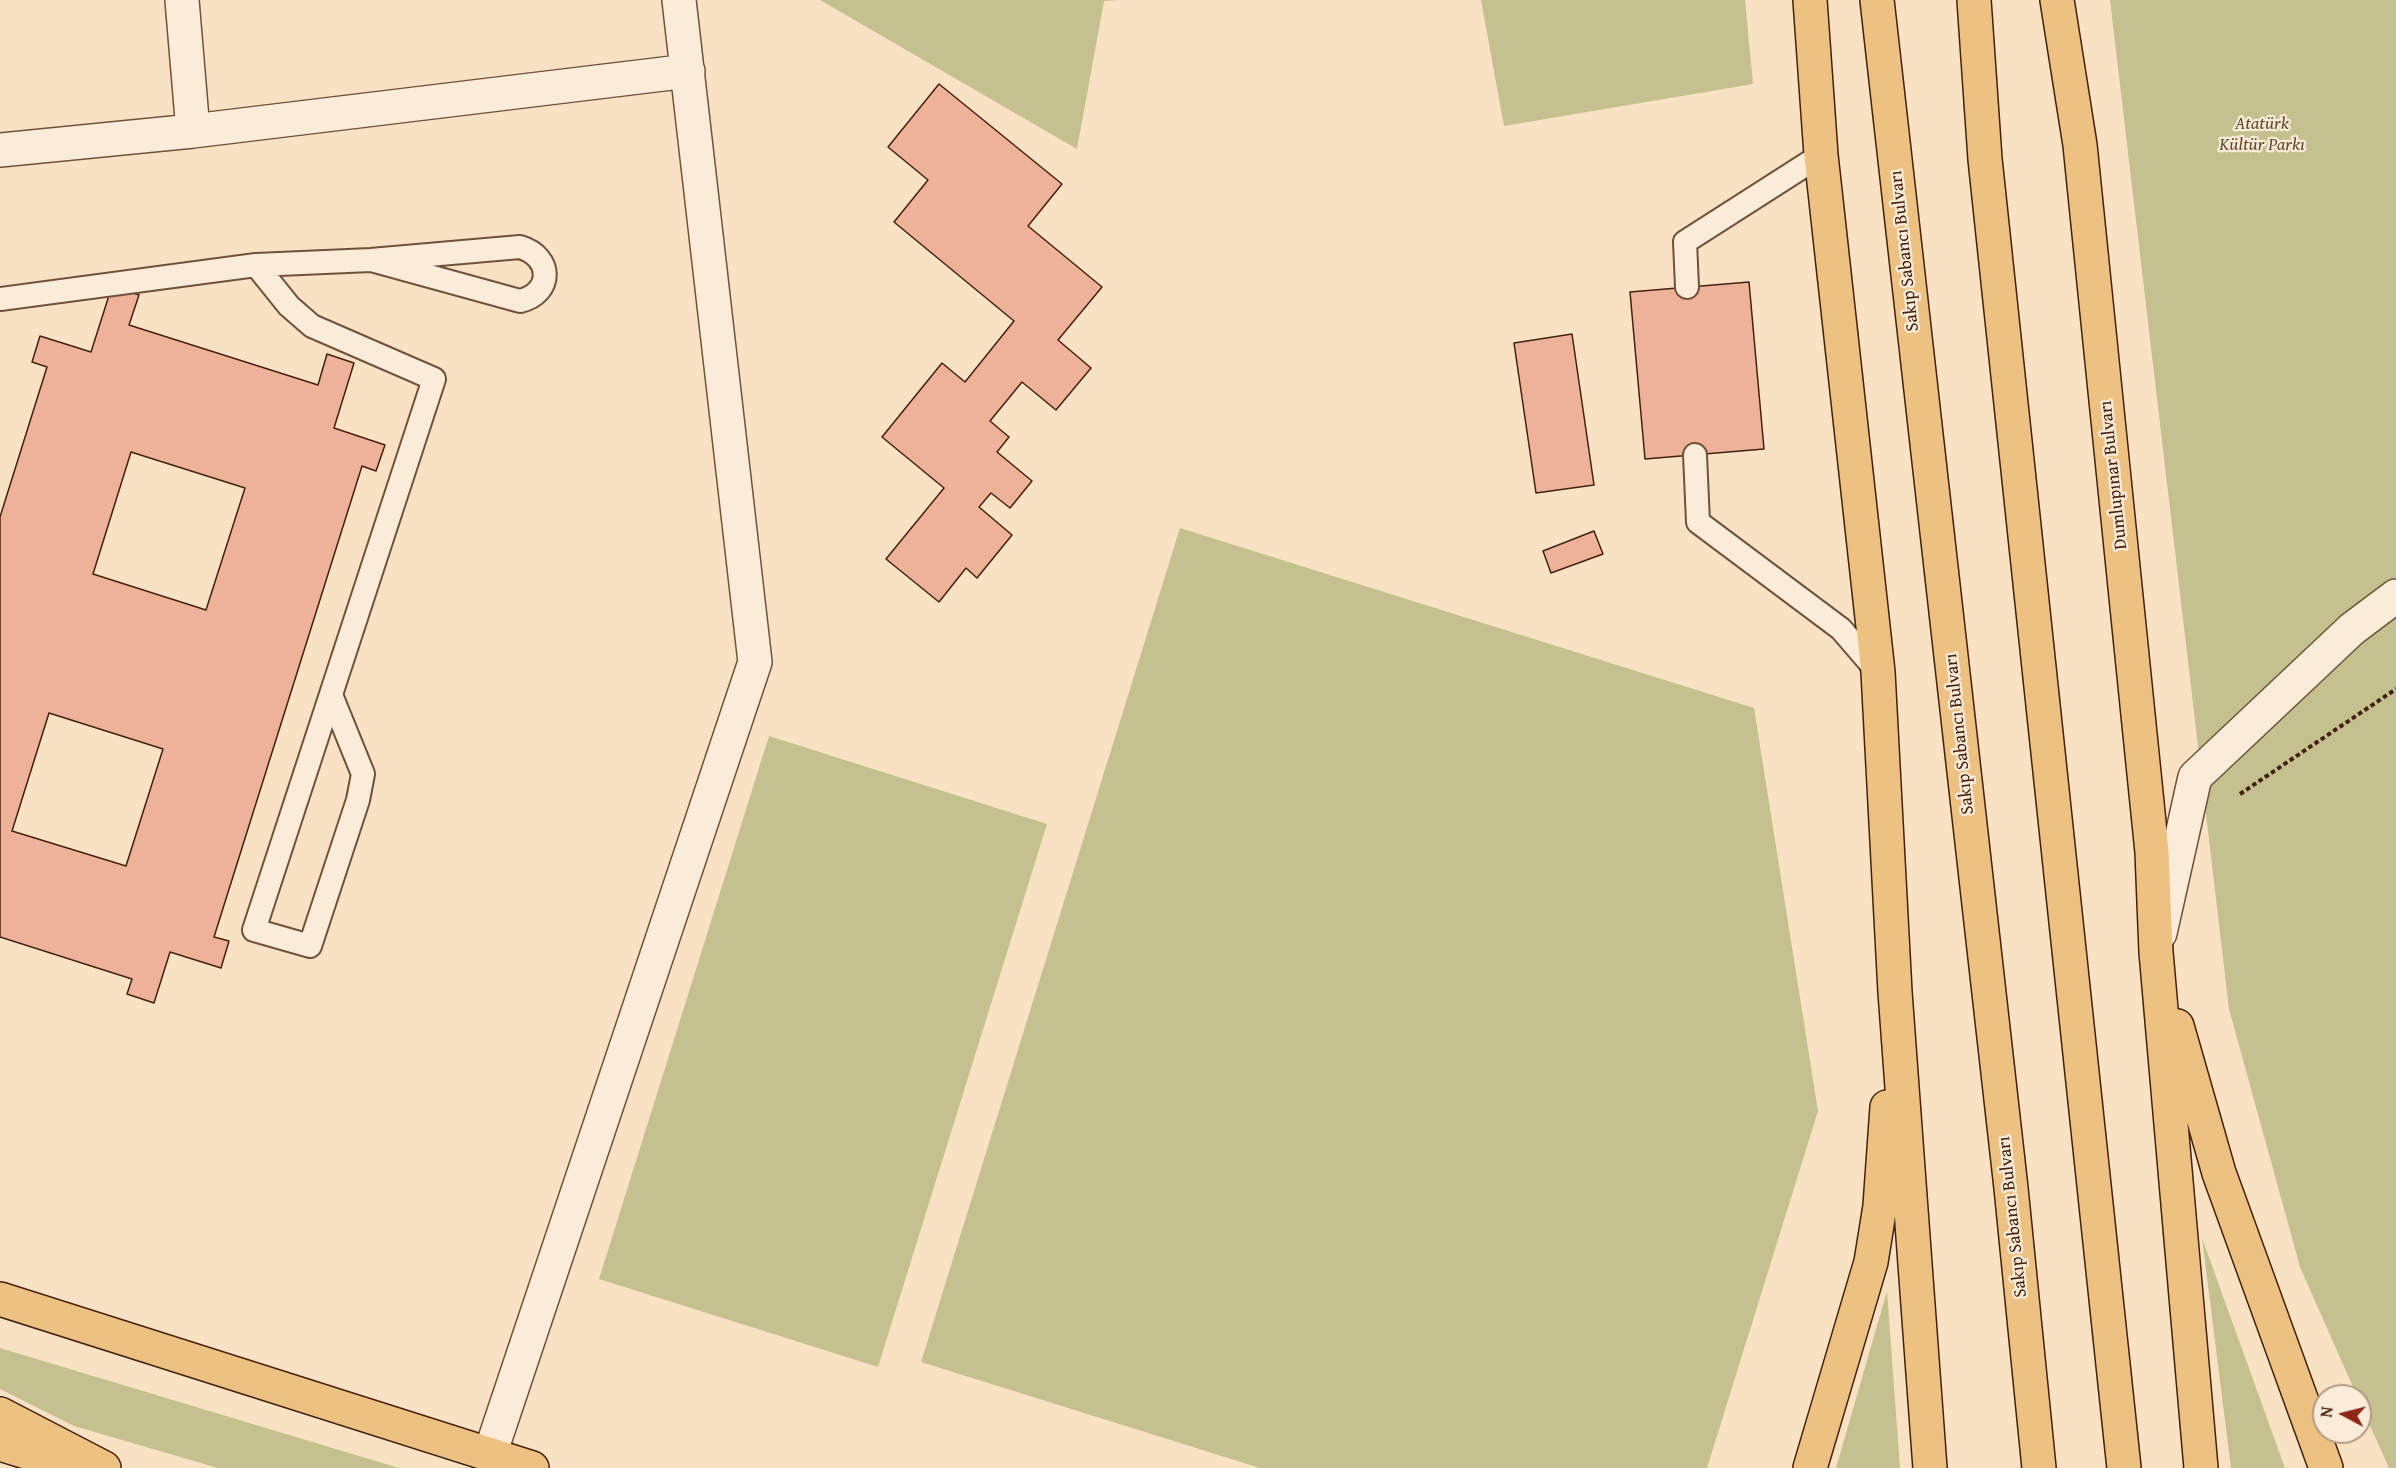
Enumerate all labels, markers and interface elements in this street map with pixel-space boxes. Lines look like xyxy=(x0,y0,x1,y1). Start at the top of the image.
park label: Atatürk Kültür Parkı xyxy=(2219,113,2305,156)
street label: Sakıp Sabancı Bulvarı xyxy=(1886,169,1924,333)
street label: Dumlupınar Bulvarı xyxy=(2095,400,2133,550)
street label: Sakıp Sabancı Bulvarı xyxy=(1941,652,1979,816)
street label: Sakıp Sabancı Bulvarı xyxy=(1994,1135,2032,1299)
north arrow xyxy=(2312,1384,2372,1444)
text: N xyxy=(2314,1405,2339,1419)

